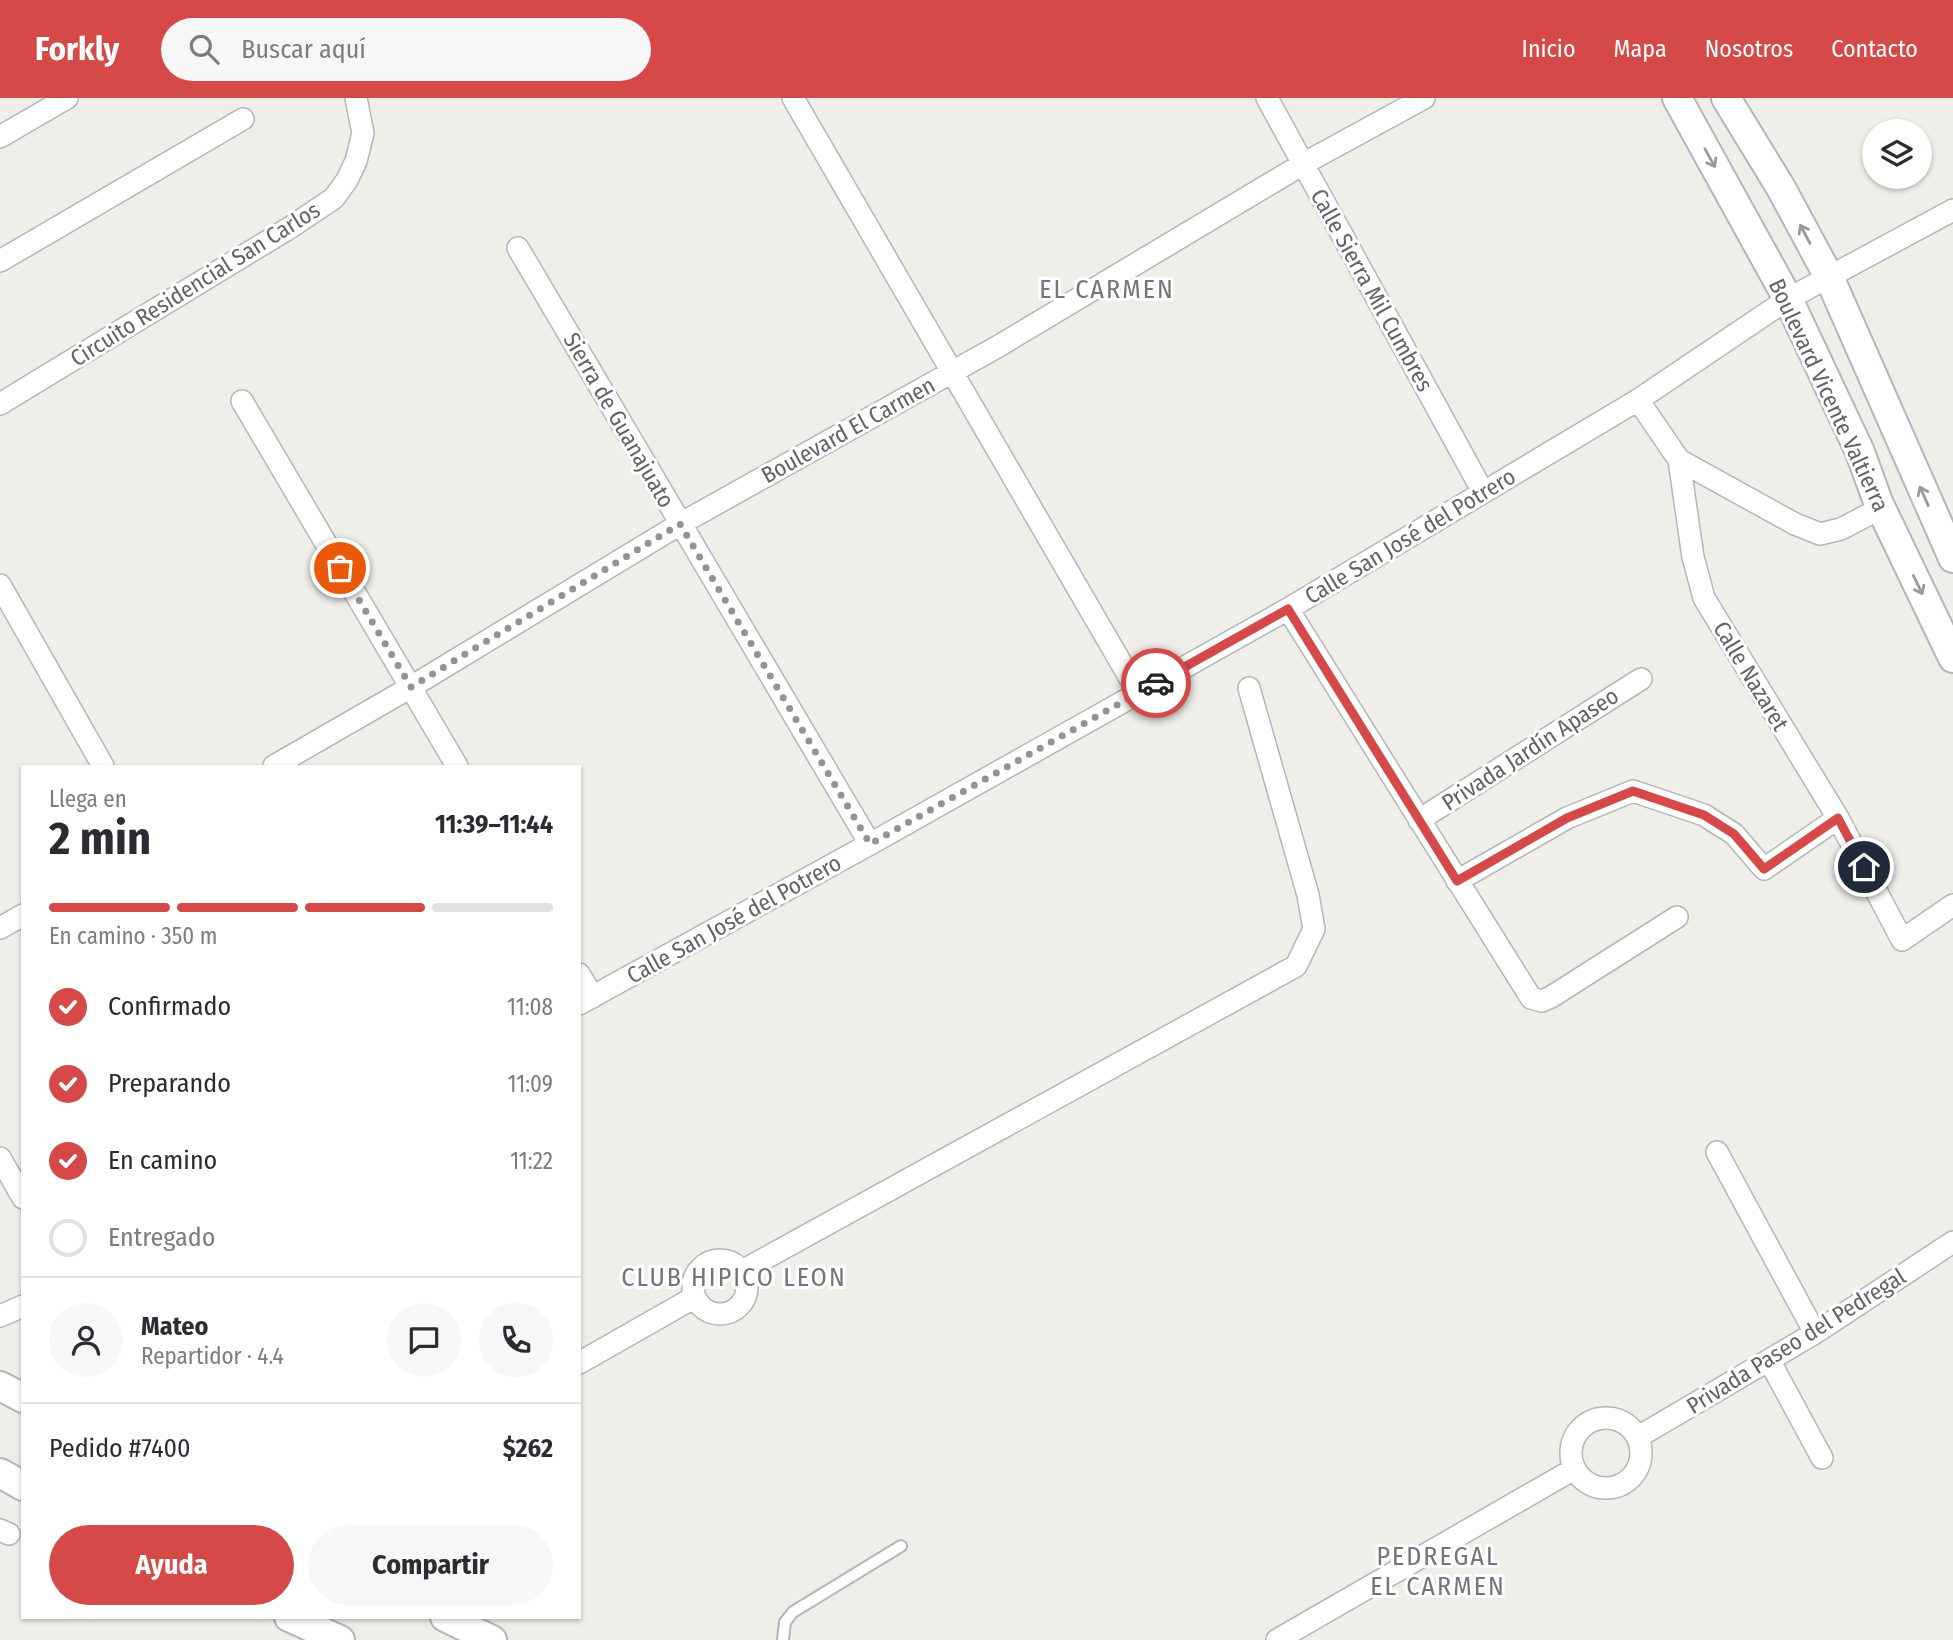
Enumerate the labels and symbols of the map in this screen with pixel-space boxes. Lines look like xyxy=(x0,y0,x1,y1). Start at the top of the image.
one-way arrow xyxy=(1704,147,1717,168)
street label: Calle Sierra Mil Cumbres xyxy=(1305,184,1439,396)
street label: Circuito Residencial San Carlos xyxy=(65,195,325,372)
one-way arrow xyxy=(1798,224,1812,244)
district label: EL CARMEN xyxy=(1039,274,1175,305)
street label: Boulevard Vicente Valtierra xyxy=(1763,274,1895,516)
street label: Sierra de Guanajuato xyxy=(557,327,681,513)
street label: Boulevard El Carmen xyxy=(756,371,940,489)
street label: Calle San José del Potrero xyxy=(1300,462,1520,610)
one-way arrow xyxy=(1917,486,1930,507)
pin xyxy=(310,538,370,598)
one-way arrow xyxy=(1911,574,1925,595)
street label: Calle Nazaret xyxy=(1707,616,1795,736)
courier xyxy=(1121,648,1191,718)
street label: Privada Jardín Apaseo xyxy=(1436,681,1624,817)
pin xyxy=(1834,837,1894,897)
street label: Calle San José del Potrero xyxy=(622,848,846,990)
district label: CLUB HIPICO LEON xyxy=(621,1262,847,1293)
street label: Privada Paseo del Pedregal xyxy=(1681,1262,1911,1420)
district label: PEDREGAL EL CARMEN xyxy=(1370,1541,1506,1602)

